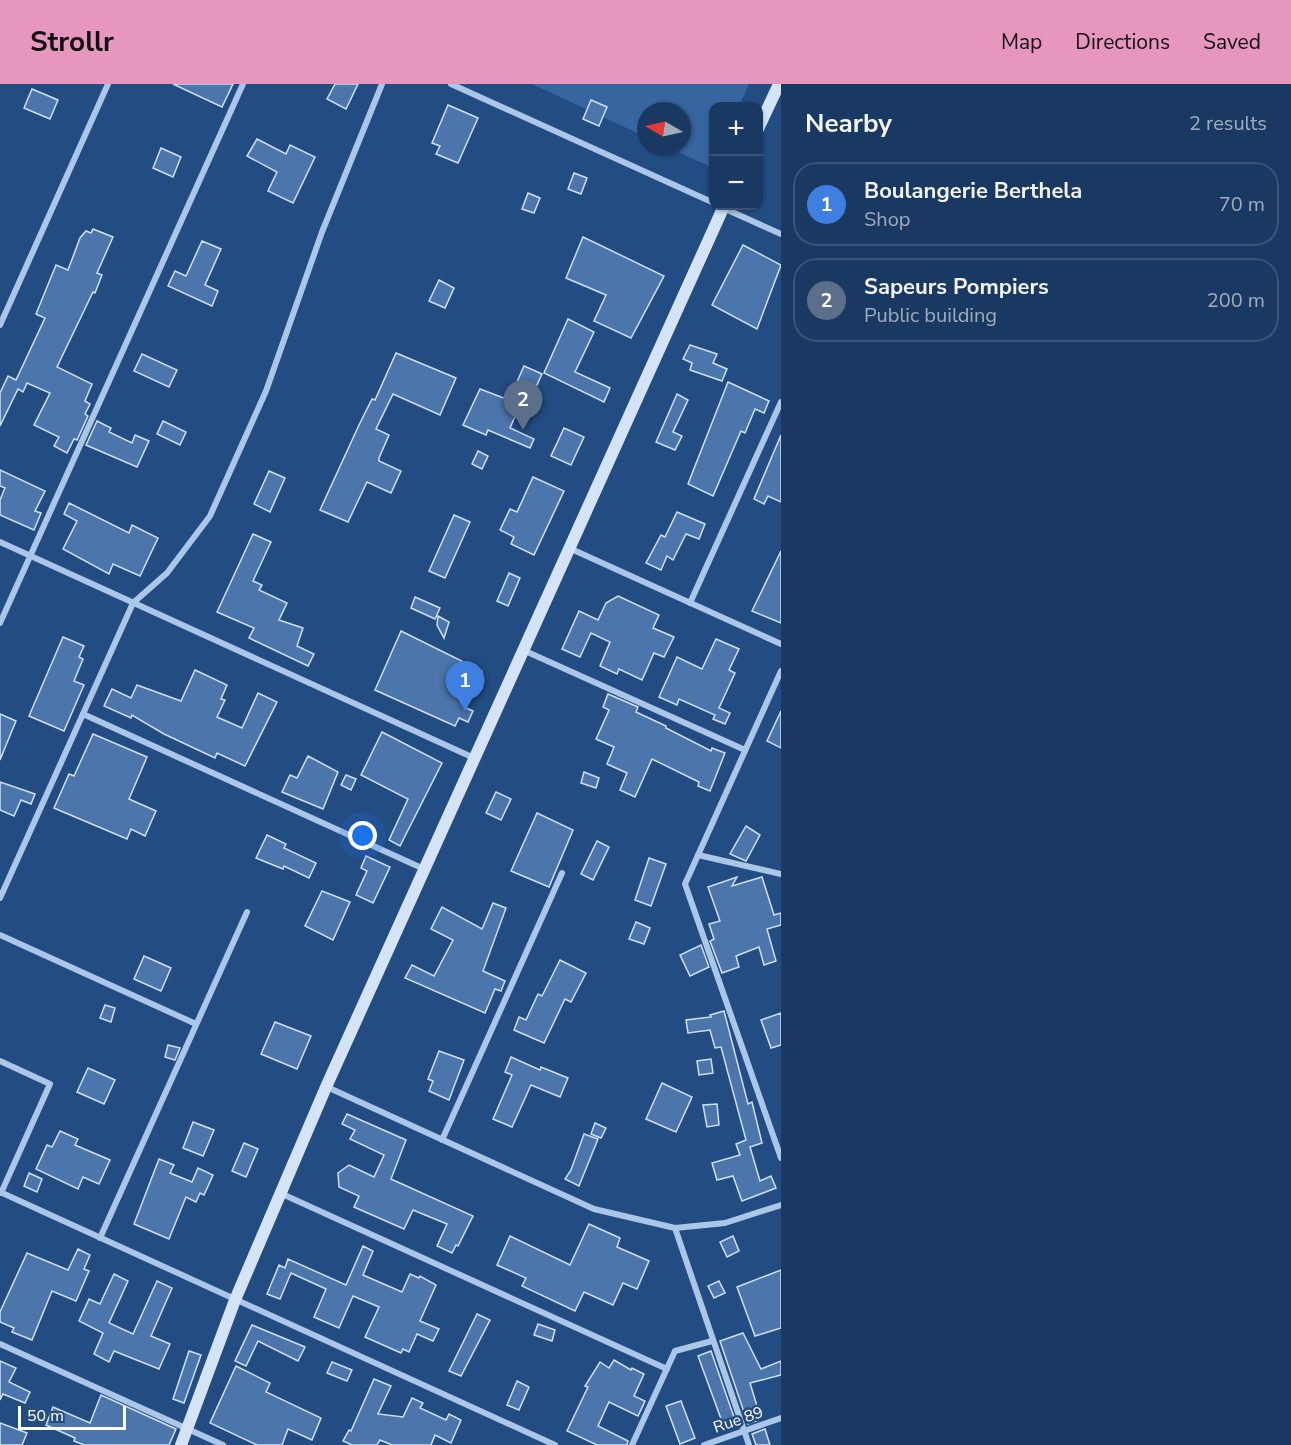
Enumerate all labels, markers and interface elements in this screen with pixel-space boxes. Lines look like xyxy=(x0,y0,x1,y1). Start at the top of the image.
text: Strollr xyxy=(30,23,114,61)
text: Map xyxy=(1001,28,1042,56)
text: Directions xyxy=(1075,28,1170,56)
text: Saved xyxy=(1203,28,1261,56)
north arrow xyxy=(637,102,691,156)
map controls xyxy=(709,102,763,210)
button: + xyxy=(709,102,763,156)
text: Nearby xyxy=(805,106,892,141)
text: 2 results xyxy=(1189,110,1267,137)
button: − xyxy=(709,156,763,210)
text: Boulangerie Berthela xyxy=(864,176,1082,206)
text: 1 xyxy=(821,191,833,218)
text: 70 m xyxy=(1219,191,1265,218)
text: Shop xyxy=(864,206,910,233)
text: Sapeurs Pompiers xyxy=(864,272,1049,302)
text: 2 xyxy=(821,287,833,314)
text: 200 m xyxy=(1207,287,1265,314)
text: Public building xyxy=(864,302,997,329)
pin: 2 xyxy=(504,380,542,430)
pin: 1 xyxy=(446,662,484,711)
your location xyxy=(348,821,377,850)
street label: Rue 89 xyxy=(710,1401,766,1439)
scale bar xyxy=(18,1403,126,1430)
text: 50 m xyxy=(27,1405,64,1427)

